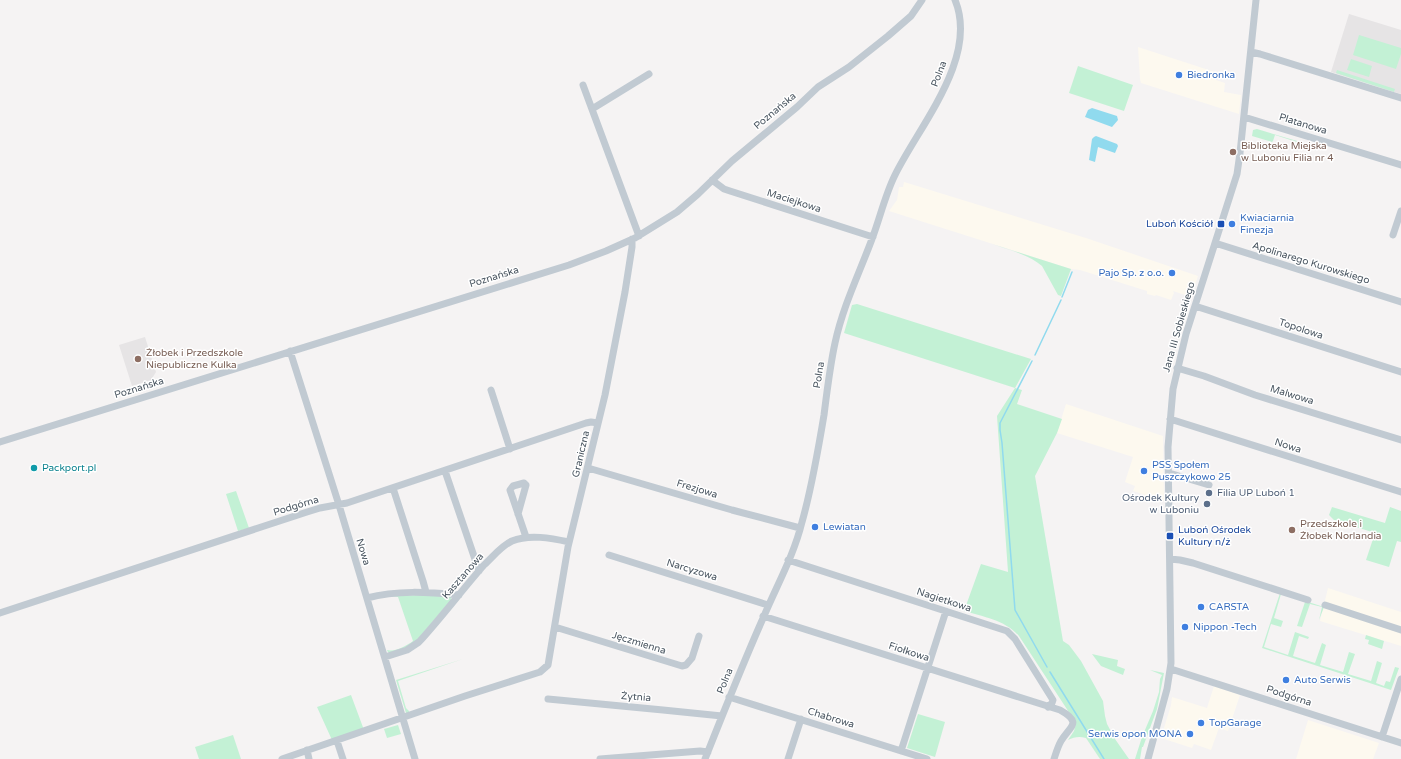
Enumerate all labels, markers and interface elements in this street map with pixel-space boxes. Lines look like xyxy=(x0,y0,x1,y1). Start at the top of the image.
street label: Polna xyxy=(929,59,949,89)
place label: Biedronka xyxy=(1187,69,1235,81)
marker: Biedronka xyxy=(1174,70,1184,80)
street label: Poznańska xyxy=(752,90,798,132)
street label: Platanowa xyxy=(1277,111,1329,137)
place label: Biblioteka Miejska w Luboniu Filia nr 4 xyxy=(1241,140,1334,164)
marker: Biblioteka Miejska w Luboniu Filia nr 4 xyxy=(1228,147,1238,157)
street label: Maciejkowa xyxy=(765,187,823,215)
place label: Kwiaciarnia Finezja xyxy=(1240,212,1294,236)
place label: Luboń Kościół xyxy=(1146,218,1213,230)
marker: Luboń Kościół xyxy=(1216,219,1226,229)
marker: Kwiaciarnia Finezja xyxy=(1227,219,1237,229)
street label: Apolinarego Kurowskiego xyxy=(1251,239,1371,287)
street label: Poznańska xyxy=(468,264,520,290)
place label: Pajo Sp. z o.o. xyxy=(1099,267,1164,279)
marker: Pajo Sp. z o.o. xyxy=(1167,268,1177,278)
street label: Jana III Sobieskiego xyxy=(1160,281,1198,373)
street label: Topolowa xyxy=(1277,316,1325,342)
place label: Żłobek i Przedszkole Niepubliczne Kulka xyxy=(146,347,243,371)
marker: Żłobek i Przedszkole Niepubliczne Kulka xyxy=(133,354,143,364)
street label: Polna xyxy=(811,361,827,389)
street label: Poznańska xyxy=(113,375,165,401)
street label: Malwowa xyxy=(1269,383,1315,407)
street label: Graniczna xyxy=(570,429,592,479)
street label: Nowa xyxy=(1273,436,1303,456)
place label: PSS Społem Puszczykowo 25 xyxy=(1152,459,1231,483)
place label: Packport.pl xyxy=(42,462,96,474)
marker: Packport.pl xyxy=(29,463,39,473)
marker: PSS Społem Puszczykowo 25 xyxy=(1139,466,1149,476)
street label: Frezjowa xyxy=(675,477,719,501)
place label: Filia UP Luboń 1 xyxy=(1217,487,1295,499)
marker: Filia UP Luboń 1 xyxy=(1204,488,1214,498)
place label: Ośrodek Kultury w Luboniu xyxy=(1122,492,1200,516)
street label: Podgórna xyxy=(272,493,320,519)
marker: Ośrodek Kultury w Luboniu xyxy=(1202,499,1212,509)
place label: Przedszkole i Żłobek Norlandia xyxy=(1300,518,1382,542)
place label: Lewiatan xyxy=(823,521,866,533)
marker: Lewiatan xyxy=(810,522,820,532)
place label: Luboń Ośrodek Kultury n/ż xyxy=(1178,524,1252,548)
marker: Przedszkole i Żłobek Norlandia xyxy=(1287,525,1297,535)
marker: Luboń Ośrodek Kultury n/ż xyxy=(1165,531,1175,541)
street label: Nowa xyxy=(353,537,373,567)
street label: Kasztanowa xyxy=(440,551,486,601)
street label: Narcyzowa xyxy=(665,557,719,583)
street label: Nagietkowa xyxy=(915,586,973,614)
place label: CARSTA xyxy=(1209,601,1249,613)
marker: CARSTA xyxy=(1196,602,1206,612)
place label: Nippon -Tech xyxy=(1193,621,1257,633)
marker: Nippon -Tech xyxy=(1180,622,1190,632)
street label: Jęczmienna xyxy=(611,629,667,657)
street label: Fiołkowa xyxy=(887,640,931,664)
street label: Polna xyxy=(714,666,736,696)
place label: Auto Serwis xyxy=(1294,674,1351,686)
marker: Auto Serwis xyxy=(1281,675,1291,685)
street label: Podgórna xyxy=(1265,683,1313,709)
street label: Żytnia xyxy=(621,690,651,704)
street label: Chabrowa xyxy=(806,705,856,731)
place label: TopGarage xyxy=(1209,717,1262,729)
marker: TopGarage xyxy=(1196,718,1206,728)
place label: Serwis opon MONA xyxy=(1088,728,1182,740)
marker: Serwis opon MONA xyxy=(1185,729,1195,739)

